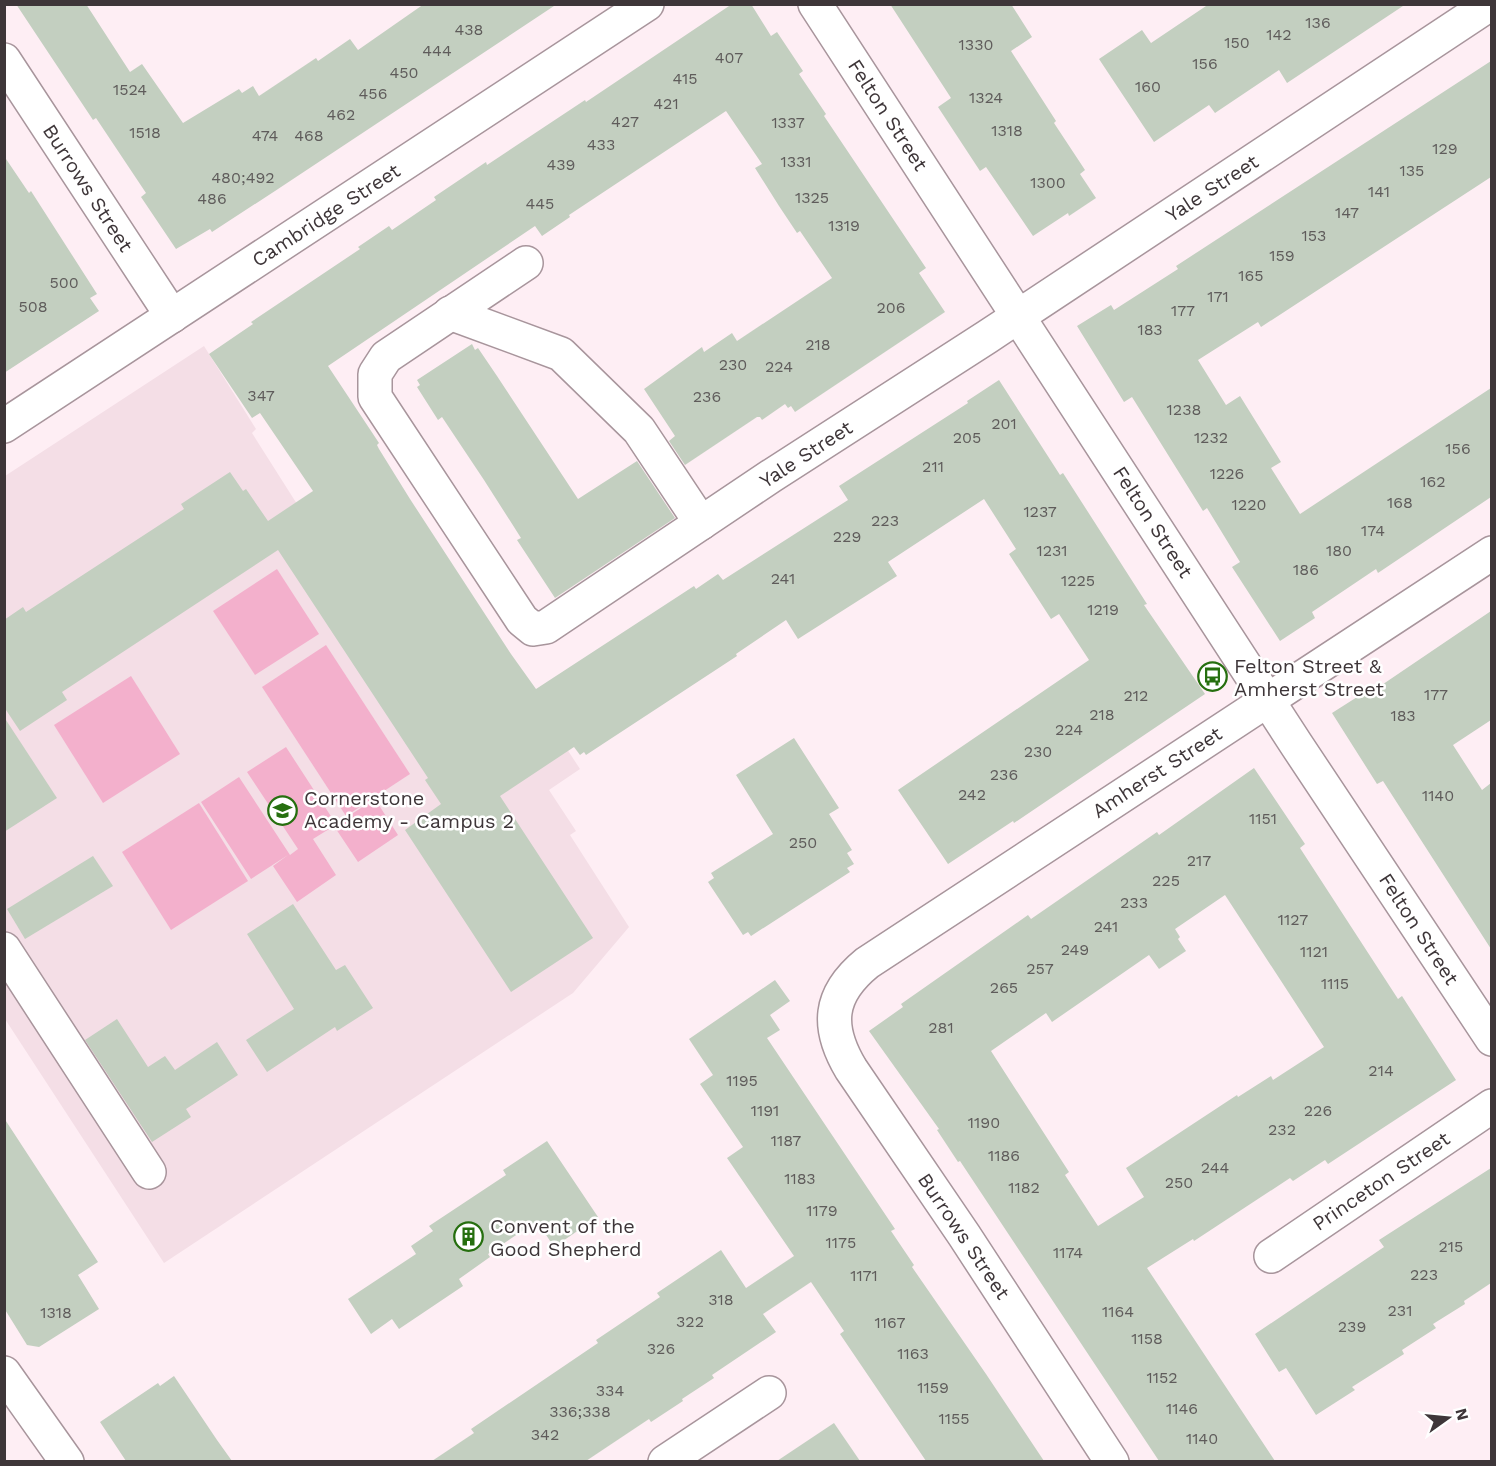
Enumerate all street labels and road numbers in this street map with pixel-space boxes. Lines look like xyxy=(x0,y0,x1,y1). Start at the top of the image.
street label: Felton Street xyxy=(843,55,933,176)
street label: Burrows Street xyxy=(38,120,138,257)
street label: Yale Street xyxy=(1161,149,1263,227)
street label: Cambridge Street xyxy=(247,158,405,272)
street label: Yale Street xyxy=(755,415,857,493)
street label: Felton Street xyxy=(1108,462,1198,583)
street label: Amherst Street xyxy=(1088,721,1227,823)
street label: Felton Street xyxy=(1374,869,1464,990)
street label: Princeton Street xyxy=(1308,1126,1455,1236)
street label: Burrows Street xyxy=(913,1168,1015,1304)

